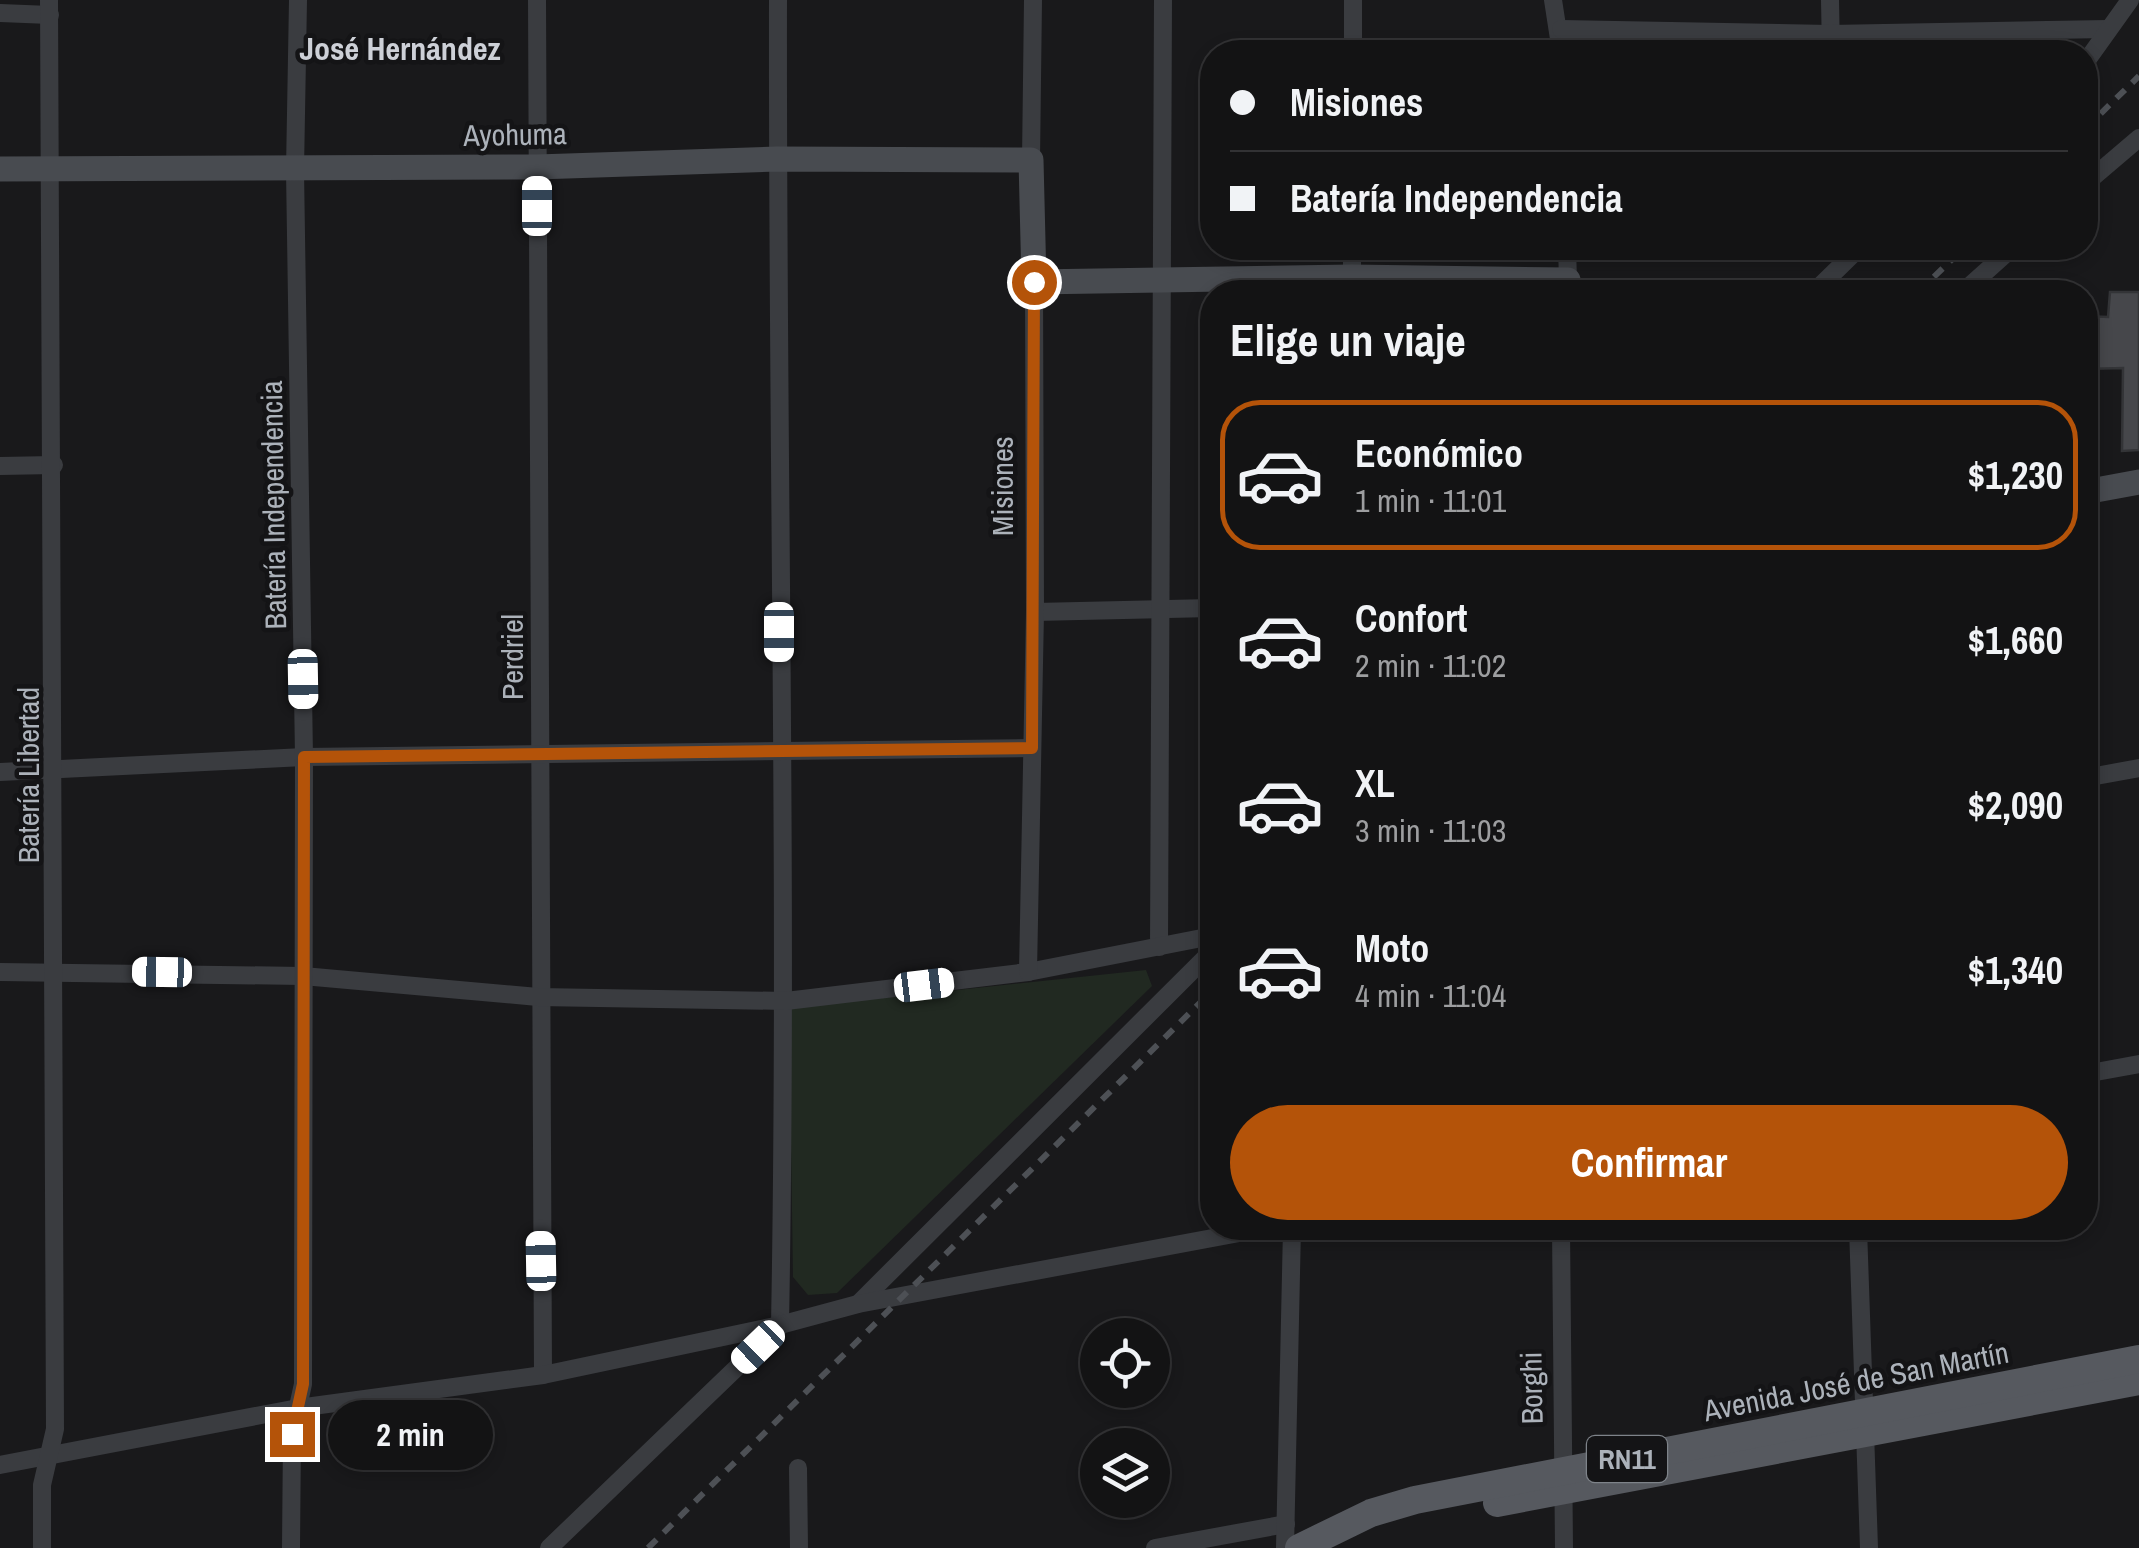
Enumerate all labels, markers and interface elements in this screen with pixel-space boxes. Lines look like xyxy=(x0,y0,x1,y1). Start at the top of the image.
district label: José Hernández xyxy=(299,27,501,70)
text: Misiones xyxy=(1290,77,1423,128)
street label: Ayohuma xyxy=(462,113,567,155)
text: Batería Independencia xyxy=(1290,173,1623,224)
car xyxy=(522,176,552,236)
route start xyxy=(1012,260,1057,305)
text: Elige un viaje xyxy=(1230,309,1466,370)
street label: Batería Independencia xyxy=(251,380,295,630)
text: Económico xyxy=(1355,428,1523,479)
icon: car xyxy=(1235,430,1325,520)
street label: Misiones xyxy=(982,436,1022,536)
text: $1,230 xyxy=(1968,450,2063,501)
text: 1 min · 11:01 xyxy=(1355,479,1506,522)
text: Confort xyxy=(1355,593,1467,644)
icon: car xyxy=(1235,595,1325,685)
car xyxy=(764,602,794,662)
street label: Perdriel xyxy=(492,614,532,700)
text: $1,660 xyxy=(1968,615,2063,666)
text: 2 min · 11:02 xyxy=(1355,644,1506,687)
car xyxy=(287,649,319,709)
street label: Batería Libertad xyxy=(8,687,48,863)
text: XL xyxy=(1355,758,1395,809)
icon: car xyxy=(1235,760,1325,850)
text: $2,090 xyxy=(1968,780,2063,831)
text: 3 min · 11:03 xyxy=(1355,809,1506,852)
text: Moto xyxy=(1355,923,1429,974)
icon: car xyxy=(1235,925,1325,1015)
text: $1,340 xyxy=(1968,945,2063,996)
car xyxy=(132,956,192,988)
car xyxy=(892,966,956,1004)
text: 4 min · 11:04 xyxy=(1355,974,1506,1017)
button: Confirmar xyxy=(1230,1105,2068,1220)
car xyxy=(525,1231,557,1291)
car xyxy=(726,1315,790,1379)
map controls xyxy=(1080,1318,1170,1518)
button: locate xyxy=(1080,1318,1170,1408)
street label: Avenida José de San Martín xyxy=(1699,1332,2012,1430)
street label: Borghi xyxy=(1510,1351,1552,1425)
callout: 2 min xyxy=(327,1399,492,1469)
route end xyxy=(270,1412,315,1457)
text: 2 min xyxy=(376,1413,445,1456)
button: layers xyxy=(1080,1428,1170,1518)
road number: RN11 xyxy=(1587,1436,1667,1482)

